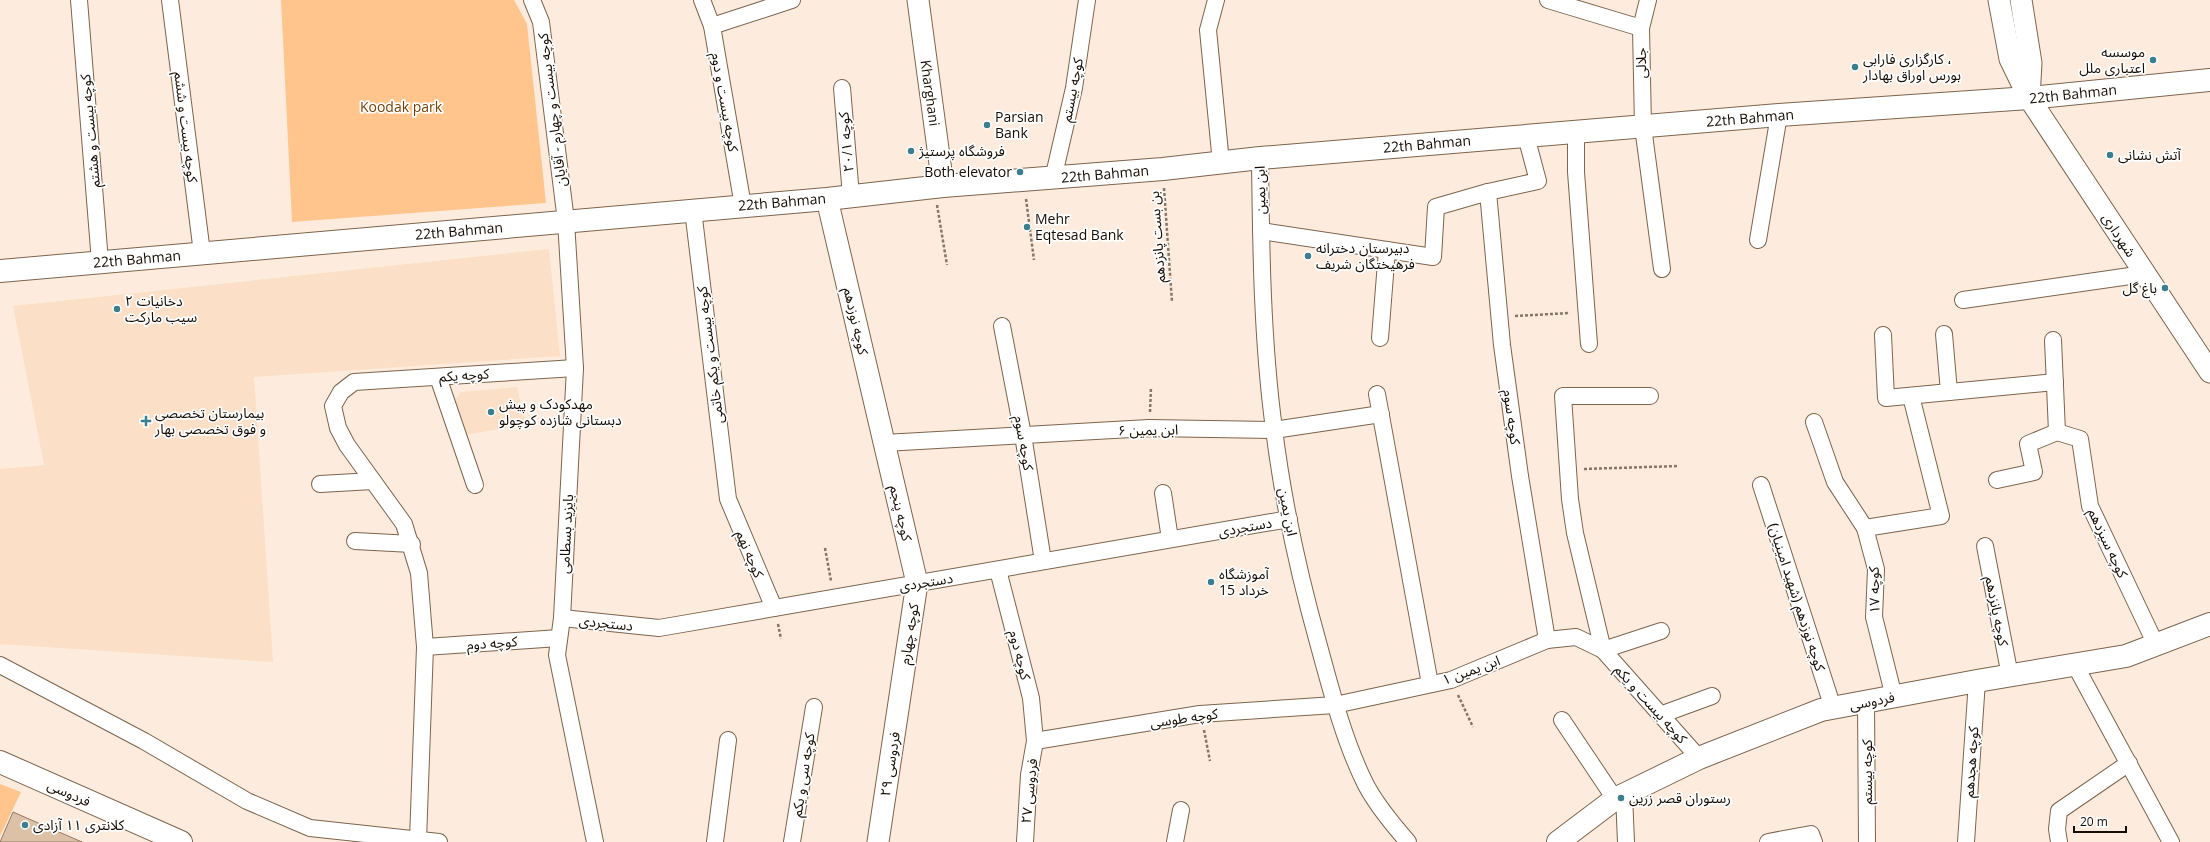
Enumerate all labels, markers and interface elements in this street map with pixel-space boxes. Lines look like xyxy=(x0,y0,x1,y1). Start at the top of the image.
street label: کوچه بیست و چهارم - آقایان xyxy=(533,32,572,188)
place label: موسسه اعتباری ملل xyxy=(2079,42,2145,77)
street label: جلالی xyxy=(1631,48,1650,78)
place label: کارگزاری فارابی ، بورس اوراق بهادار xyxy=(1862,49,1961,84)
street label: کوچه بیست و دوم xyxy=(705,51,744,154)
marker: موسسه اعتباری ملل xyxy=(2148,55,2158,65)
street label: کوچه بیستم xyxy=(1056,56,1089,124)
street label: Kharghani xyxy=(916,59,945,127)
marker: کارگزاری فارابی ، بورس اوراق بهادار xyxy=(1850,62,1860,72)
street label: کوچه بیست و ششم xyxy=(168,70,203,184)
street label: کوچه بیست و هشتم xyxy=(75,73,106,189)
street label: 22th Bahman xyxy=(2028,79,2118,108)
park label: Koodak park xyxy=(360,97,443,116)
street label: 22th Bahman xyxy=(1705,104,1795,131)
place label: Parsian Bank xyxy=(995,107,1044,142)
street label: کوچه ۲۰/۱ xyxy=(833,111,859,173)
marker: Parsian Bank xyxy=(982,120,992,130)
street label: 22th Bahman xyxy=(1382,130,1472,157)
place label: فروشگاه پرستيژ xyxy=(918,141,1005,161)
place label: آتش نشانی xyxy=(2118,145,2182,164)
marker: فروشگاه پرستيژ xyxy=(906,146,916,156)
marker: آتش نشانی xyxy=(2105,150,2115,160)
street label: 22th Bahman xyxy=(1060,160,1150,187)
place label: Both elevator xyxy=(924,162,1012,181)
street label: ابن یمین xyxy=(1250,166,1269,215)
marker: Both elevator xyxy=(1015,167,1025,177)
street label: 22th Bahman xyxy=(737,188,827,215)
street label: بن بست پانزدهم xyxy=(1144,190,1171,284)
place label: Mehr Eqtesad Bank xyxy=(1035,209,1124,244)
street label: شهرداری xyxy=(2098,209,2141,260)
street label: 22th Bahman xyxy=(414,217,504,244)
marker: Mehr Eqtesad Bank xyxy=(1022,222,1032,232)
place label: دبیرستان دخترانه فرهیختگان شریف xyxy=(1316,238,1415,273)
street label: 22th Bahman xyxy=(92,245,182,272)
marker: دبیرستان دخترانه فرهیختگان شریف xyxy=(1303,251,1313,261)
place label: باغ گل xyxy=(2122,278,2157,299)
marker: باغ گل xyxy=(2160,283,2170,293)
street label: کوچه بیست و یکم خاتمی xyxy=(692,285,729,425)
street label: کوچه نوزدهم xyxy=(838,285,874,357)
place label: دخانیات ۲ سیب مارکت xyxy=(125,291,197,326)
marker: دخانیات ۲ سیب مارکت xyxy=(112,304,122,314)
street label: کوچه یکم xyxy=(438,363,490,388)
street label: کوچه سوم xyxy=(1497,388,1526,446)
place label: مهدکودک و پیش دبستانی شازده کوچولو xyxy=(499,394,622,430)
place label: بیمارستان تخصصی و فوق تخصصی بهار xyxy=(154,403,266,438)
marker: مهدکودک و پیش دبستانی شازده کوچولو xyxy=(486,407,496,417)
street label: کوچه سوم xyxy=(1008,414,1039,472)
marker: بیمارستان تخصصی و فوق تخصصی بهار xyxy=(140,415,152,427)
street label: ابن یمین ۶ xyxy=(1118,419,1178,440)
street label: کوچه پنجم xyxy=(884,483,917,543)
street label: ابن یمین xyxy=(1275,486,1302,538)
street label: بایزید بسطامی xyxy=(554,493,577,574)
street label: کوچه سیزدهم xyxy=(2082,505,2133,582)
street label: دستجردی xyxy=(1217,512,1274,541)
street label: کوچه نوزدهم (شهید امینیان) xyxy=(1763,520,1830,674)
street label: کوچه نهم xyxy=(730,527,769,581)
place label: آموزشگاه 15 خرداد xyxy=(1219,564,1270,599)
street label: ۱۷ کوچه xyxy=(1864,566,1884,614)
street label: دستجردی xyxy=(898,568,955,595)
street label: کوچه پانزدهم xyxy=(1979,574,2014,648)
marker: آموزشگاه 15 خرداد xyxy=(1206,577,1216,587)
street label: کوچه چهارم xyxy=(894,602,925,666)
street label: دستجردی xyxy=(578,610,634,635)
street label: کوچه دوم xyxy=(1003,628,1036,683)
street label: کوچه دوم xyxy=(466,631,518,656)
street label: ابن یمین ۱ xyxy=(1439,650,1502,689)
street label: کوچه بیست و یکم xyxy=(1609,660,1692,749)
street label: فردوسی xyxy=(1848,687,1896,714)
street label: کوچه طوسی xyxy=(1149,703,1220,733)
street label: کوچه هجدهم xyxy=(1959,725,1984,798)
street label: فردوسی ۲۹ xyxy=(875,730,904,798)
street label: کوچه سی و یکم xyxy=(786,731,821,819)
street label: کوچه بیستم xyxy=(1857,739,1878,805)
street label: فردوسی ۲۷ xyxy=(1016,757,1041,824)
street label: فردوسی xyxy=(45,775,94,810)
place label: رستوران قصر زرین xyxy=(1629,788,1731,807)
marker: رستوران قصر زرین xyxy=(1616,793,1626,803)
scale bar xyxy=(2074,808,2126,834)
text: 20 m xyxy=(2080,813,2108,830)
place label: کلانتری ۱۱ آزادی xyxy=(33,815,125,834)
marker: کلانتری ۱۱ آزادی xyxy=(20,820,30,830)

